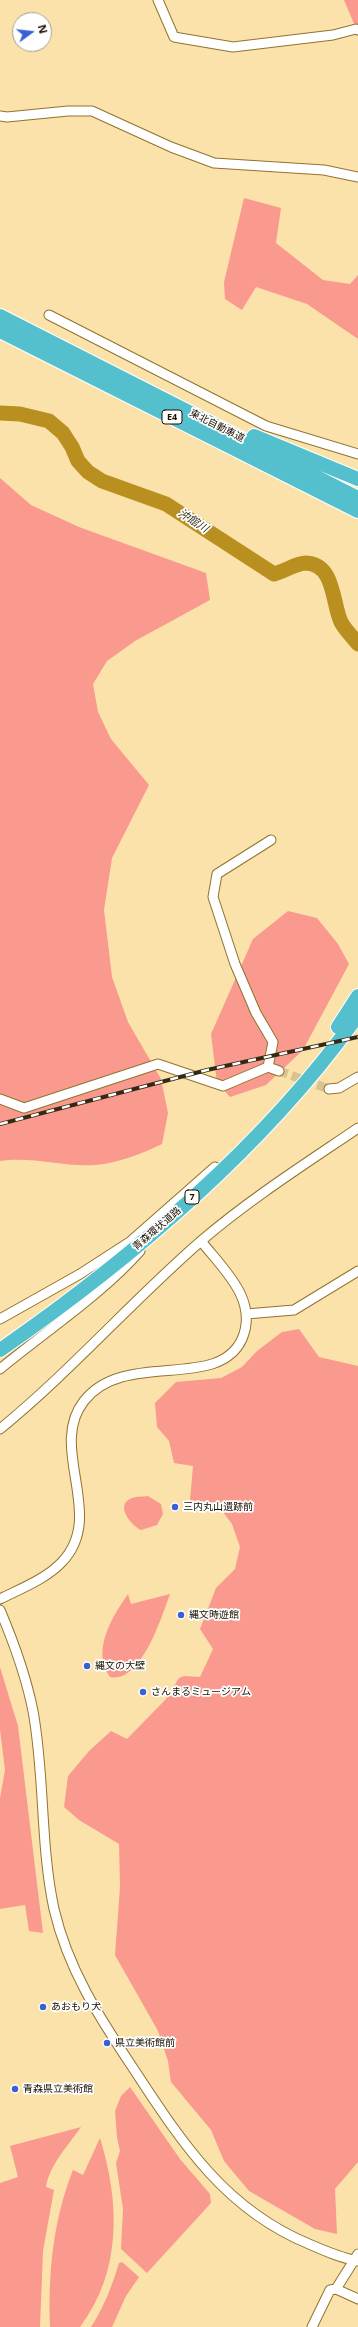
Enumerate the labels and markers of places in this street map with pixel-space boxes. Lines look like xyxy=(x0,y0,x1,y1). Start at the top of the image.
place label: 三内丸山遺跡前 xyxy=(183,1501,253,1513)
marker: 三内丸山遺跡前 xyxy=(170,1502,180,1512)
place label: 縄文時遊館 xyxy=(189,1609,239,1621)
marker: 縄文時遊館 xyxy=(176,1610,186,1620)
place label: 縄文の大壁 xyxy=(95,1660,145,1672)
marker: 縄文の大壁 xyxy=(82,1661,92,1671)
place label: さんまるミュージアム xyxy=(151,1686,251,1698)
marker: さんまるミュージアム xyxy=(138,1687,148,1697)
place label: あおもり犬 xyxy=(51,2001,101,2013)
marker: あおもり犬 xyxy=(38,2002,48,2012)
place label: 県立美術館前 xyxy=(115,2037,175,2049)
marker: 県立美術館前 xyxy=(102,2038,112,2048)
place label: 青森県立美術館 xyxy=(23,2083,93,2095)
marker: 青森県立美術館 xyxy=(10,2084,20,2094)

